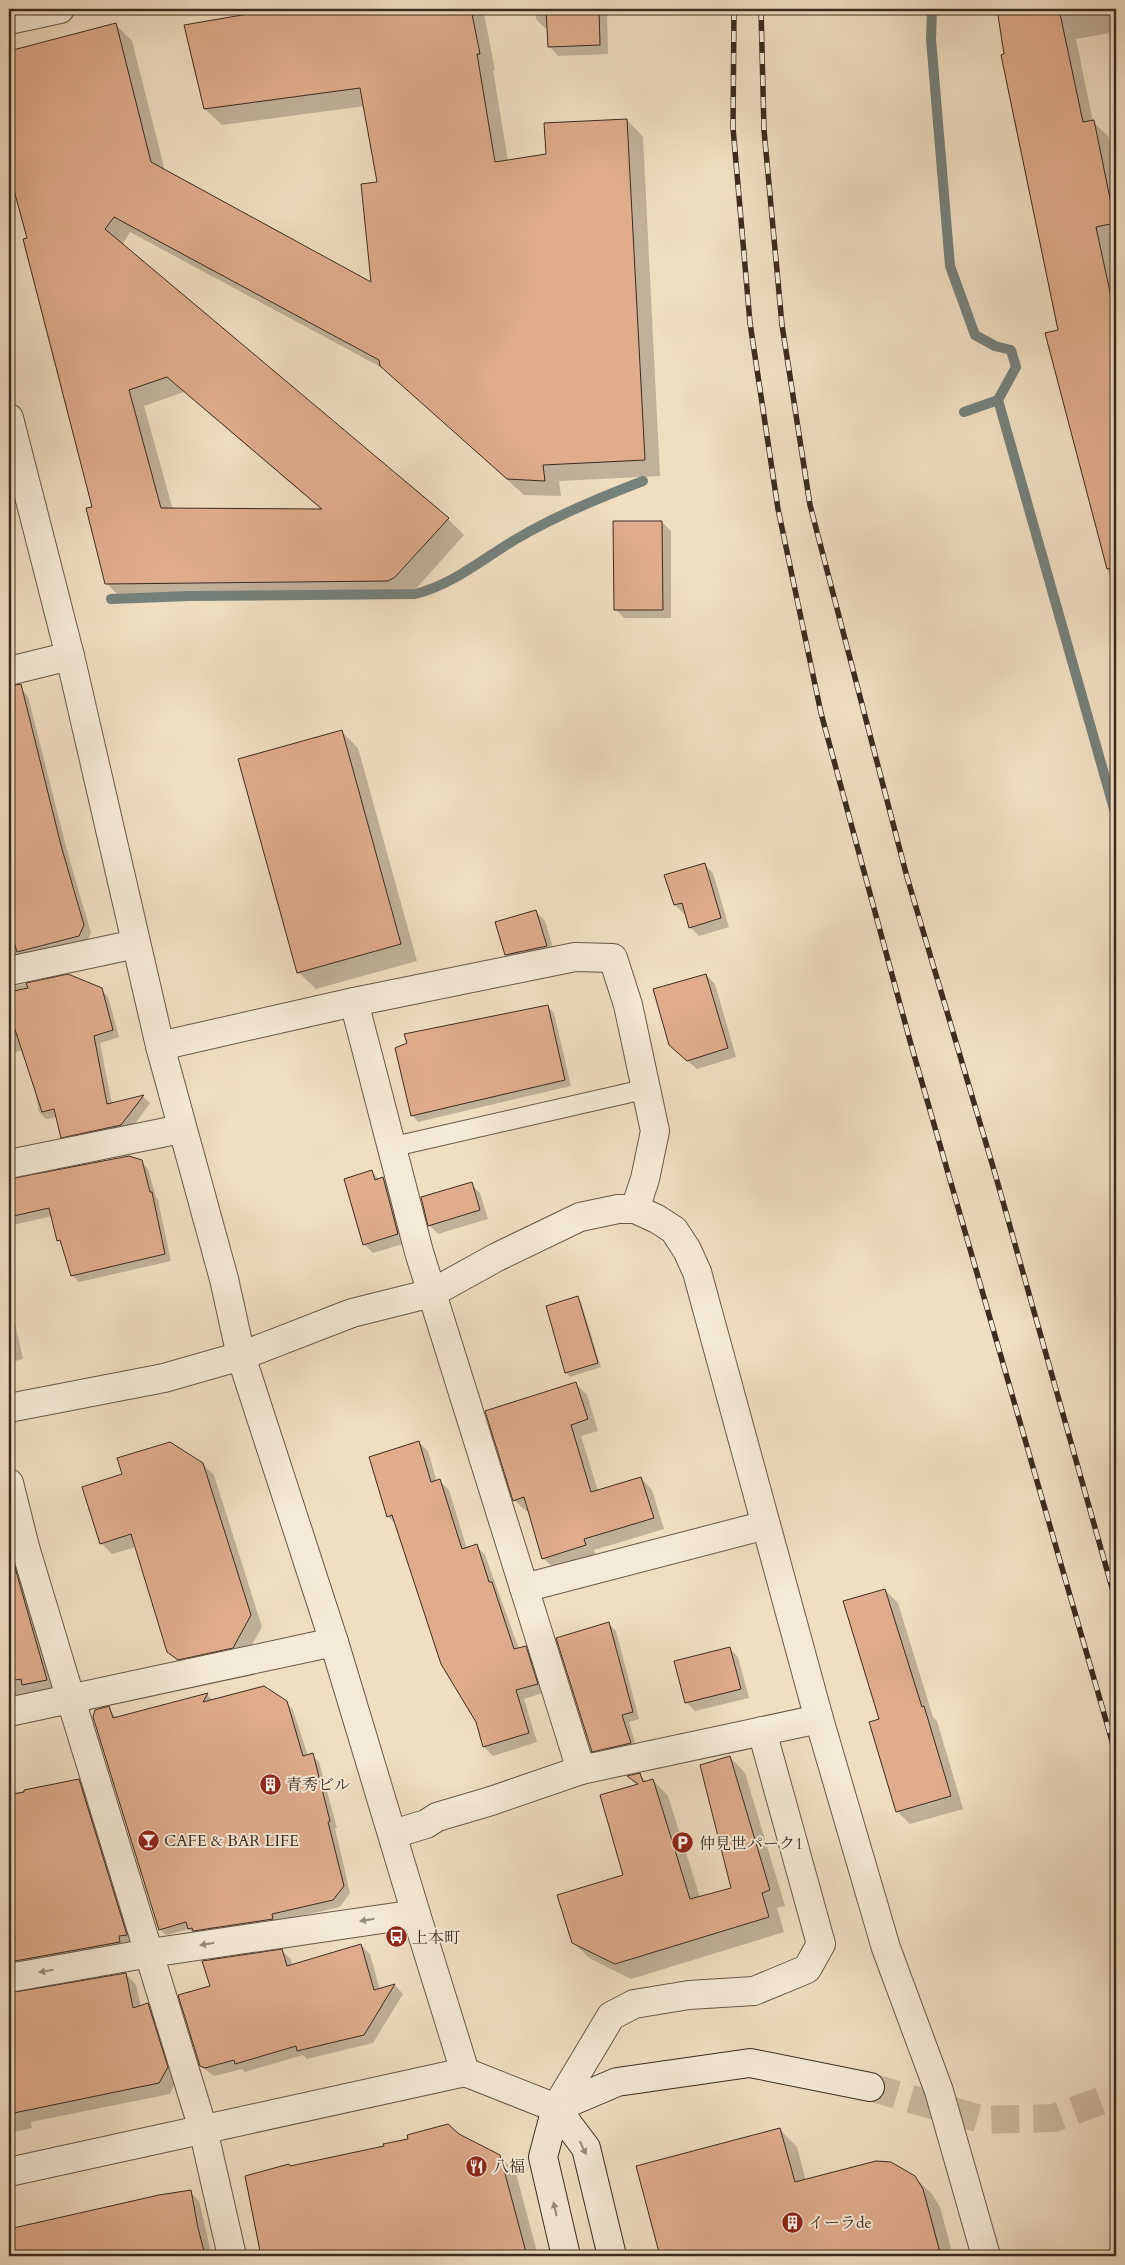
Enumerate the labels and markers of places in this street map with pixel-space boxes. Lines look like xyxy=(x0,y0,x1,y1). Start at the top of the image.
building icon: 青秀ビル xyxy=(258,1772,282,1796)
place label: 青秀ビル xyxy=(286,1774,350,1796)
bar icon: CAFE & BAR LIFE xyxy=(136,1828,160,1852)
place label: CAFE & BAR LIFE xyxy=(164,1830,299,1852)
parking icon: 仲見世パーク1 xyxy=(671,1831,695,1855)
place label: 仲見世パーク1 xyxy=(699,1833,803,1855)
bus stop icon: 上本町 xyxy=(384,1925,408,1949)
place label: 上本町 xyxy=(412,1927,460,1949)
restaurant icon: 八福 xyxy=(465,2154,489,2178)
place label: 八福 xyxy=(493,2156,525,2178)
building icon: イーラde xyxy=(780,2210,804,2234)
place label: イーラde xyxy=(808,2212,872,2234)

